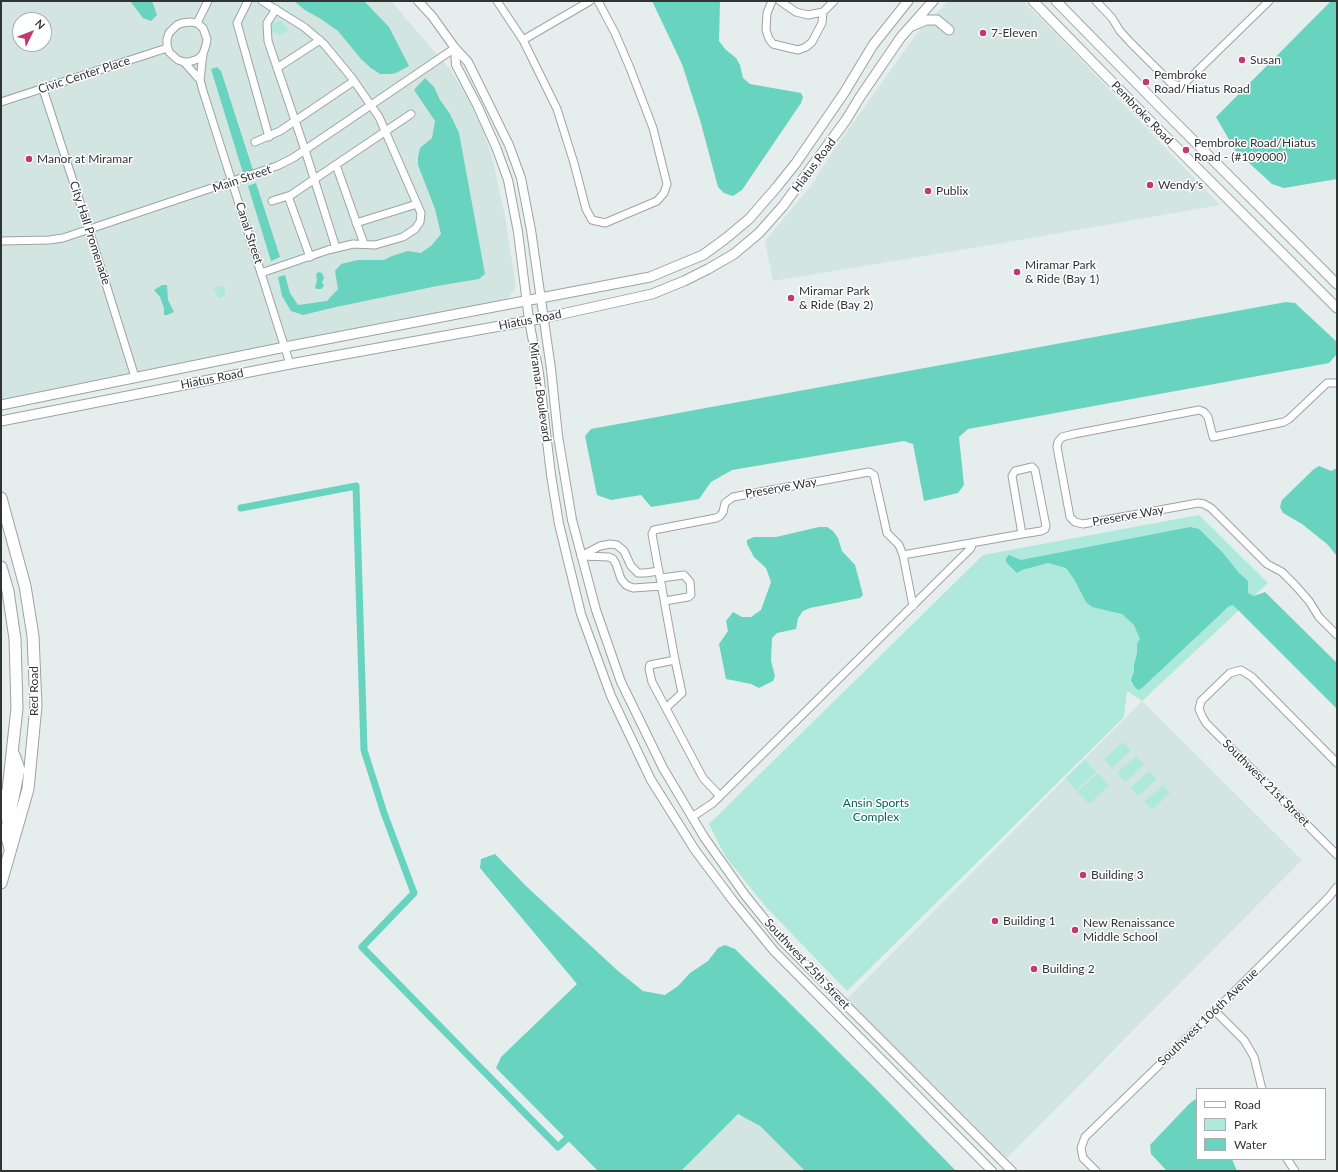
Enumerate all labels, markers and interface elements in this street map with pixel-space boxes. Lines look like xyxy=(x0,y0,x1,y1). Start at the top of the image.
north arrow xyxy=(12,12,52,52)
text: N xyxy=(33,17,48,32)
place label: 7-Eleven xyxy=(991,26,1037,40)
marker: 7-Eleven xyxy=(978,28,988,38)
street label: Civic Center Place xyxy=(36,53,132,97)
place label: Susan xyxy=(1250,53,1281,67)
marker: Susan xyxy=(1237,55,1247,65)
place label: Pembroke Road/Hiatus Road xyxy=(1154,68,1250,96)
marker: Pembroke Road/Hiatus Road xyxy=(1141,77,1151,87)
street label: Pembroke Road xyxy=(1108,78,1176,148)
street label: Hiatus Road xyxy=(789,135,839,195)
place label: Pembroke Road/Hiatus Road - (#109000) xyxy=(1194,136,1316,164)
marker: Pembroke Road/Hiatus Road - (#109000) xyxy=(1181,145,1191,155)
place label: Manor at Miramar xyxy=(37,152,132,166)
marker: Manor at Miramar xyxy=(24,154,34,164)
street label: Main Street xyxy=(211,162,273,196)
place label: Wendy's xyxy=(1158,178,1203,192)
street label: City Hall Promenade xyxy=(66,179,114,287)
marker: Wendy's xyxy=(1145,180,1155,190)
place label: Publix xyxy=(936,184,968,198)
marker: Publix xyxy=(923,186,933,196)
street label: Canal Street xyxy=(232,200,266,266)
place label: Miramar Park & Ride (Bay 1) xyxy=(1025,258,1099,286)
marker: Miramar Park & Ride (Bay 1) xyxy=(1012,267,1022,277)
place label: Miramar Park & Ride (Bay 2) xyxy=(799,284,873,312)
marker: Miramar Park & Ride (Bay 2) xyxy=(786,293,796,303)
street label: Hiatus Road xyxy=(497,307,563,333)
street label: Miramar Boulevard xyxy=(526,341,554,443)
street label: Hiatus Road xyxy=(179,366,245,392)
street label: Preserve Way xyxy=(744,475,818,501)
street label: Preserve Way xyxy=(1091,503,1165,529)
street label: Red Road xyxy=(27,666,41,716)
street label: Southwest 21st Street xyxy=(1219,736,1313,830)
park label: Ansin Sports Complex xyxy=(843,796,909,824)
place label: Building 3 xyxy=(1091,868,1144,882)
marker: Building 3 xyxy=(1078,870,1088,880)
place label: Building 1 xyxy=(1003,914,1056,928)
street label: Southwest 25th Street xyxy=(761,916,853,1012)
marker: Building 1 xyxy=(990,916,1000,926)
place label: New Renaissance Middle School xyxy=(1083,916,1175,944)
marker: New Renaissance Middle School xyxy=(1070,925,1080,935)
place label: Building 2 xyxy=(1042,962,1095,976)
marker: Building 2 xyxy=(1029,964,1039,974)
street label: Southwest 106th Avenue xyxy=(1155,965,1261,1069)
legend xyxy=(1196,1088,1326,1160)
text: Road xyxy=(1234,1097,1261,1112)
text: Park xyxy=(1234,1117,1257,1132)
text: Water xyxy=(1234,1137,1267,1152)

